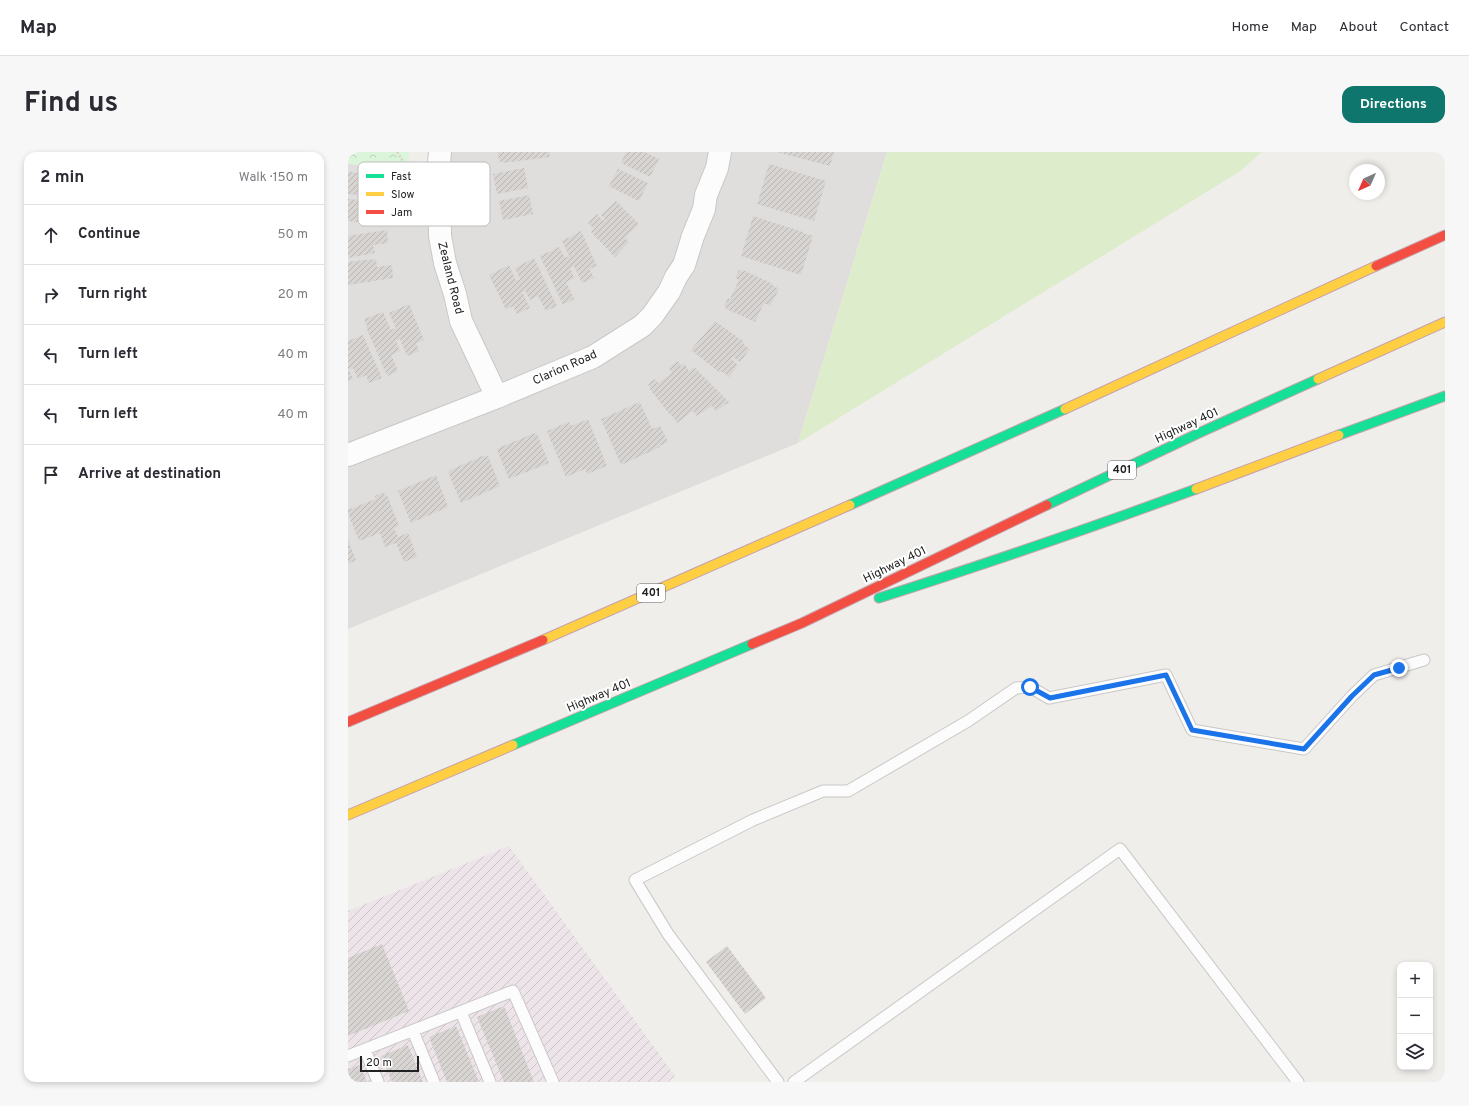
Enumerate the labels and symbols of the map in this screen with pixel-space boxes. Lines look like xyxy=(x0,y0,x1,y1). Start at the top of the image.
legend xyxy=(358,162,490,226)
north arrow xyxy=(1349,164,1385,200)
text: Fast xyxy=(391,170,411,184)
text: Slow xyxy=(391,188,414,202)
text: Jam xyxy=(391,206,412,220)
street label: Zealand Road xyxy=(433,240,467,316)
street label: Clarion Road xyxy=(530,347,600,389)
street label: Highway 401 xyxy=(1153,404,1221,448)
road number: 401 xyxy=(1108,461,1136,479)
street label: Highway 401 xyxy=(861,543,929,587)
road number: 401 xyxy=(637,584,665,602)
route end xyxy=(1390,659,1408,677)
street label: Highway 401 xyxy=(564,675,634,717)
route start xyxy=(1021,678,1039,696)
scale bar xyxy=(360,1054,419,1073)

